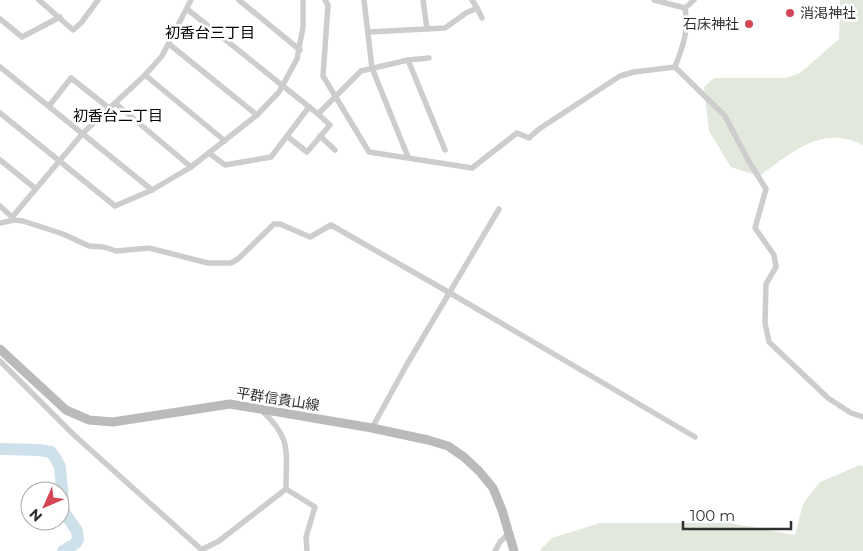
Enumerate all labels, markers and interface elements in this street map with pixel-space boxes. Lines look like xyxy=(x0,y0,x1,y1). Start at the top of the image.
place label: 消渇神社 xyxy=(800,4,856,22)
marker: 消渇神社 xyxy=(784,7,796,19)
place label: 石床神社 xyxy=(683,15,739,33)
marker: 石床神社 xyxy=(743,18,755,30)
district label: 初香台三丁目 xyxy=(165,23,255,42)
district label: 初香台二丁目 xyxy=(73,106,163,125)
street label: 平群信貴山線 xyxy=(235,384,321,414)
north arrow xyxy=(20,481,70,531)
scale bar xyxy=(683,498,790,530)
text: N xyxy=(25,505,46,526)
text: 100 m xyxy=(690,506,735,525)

